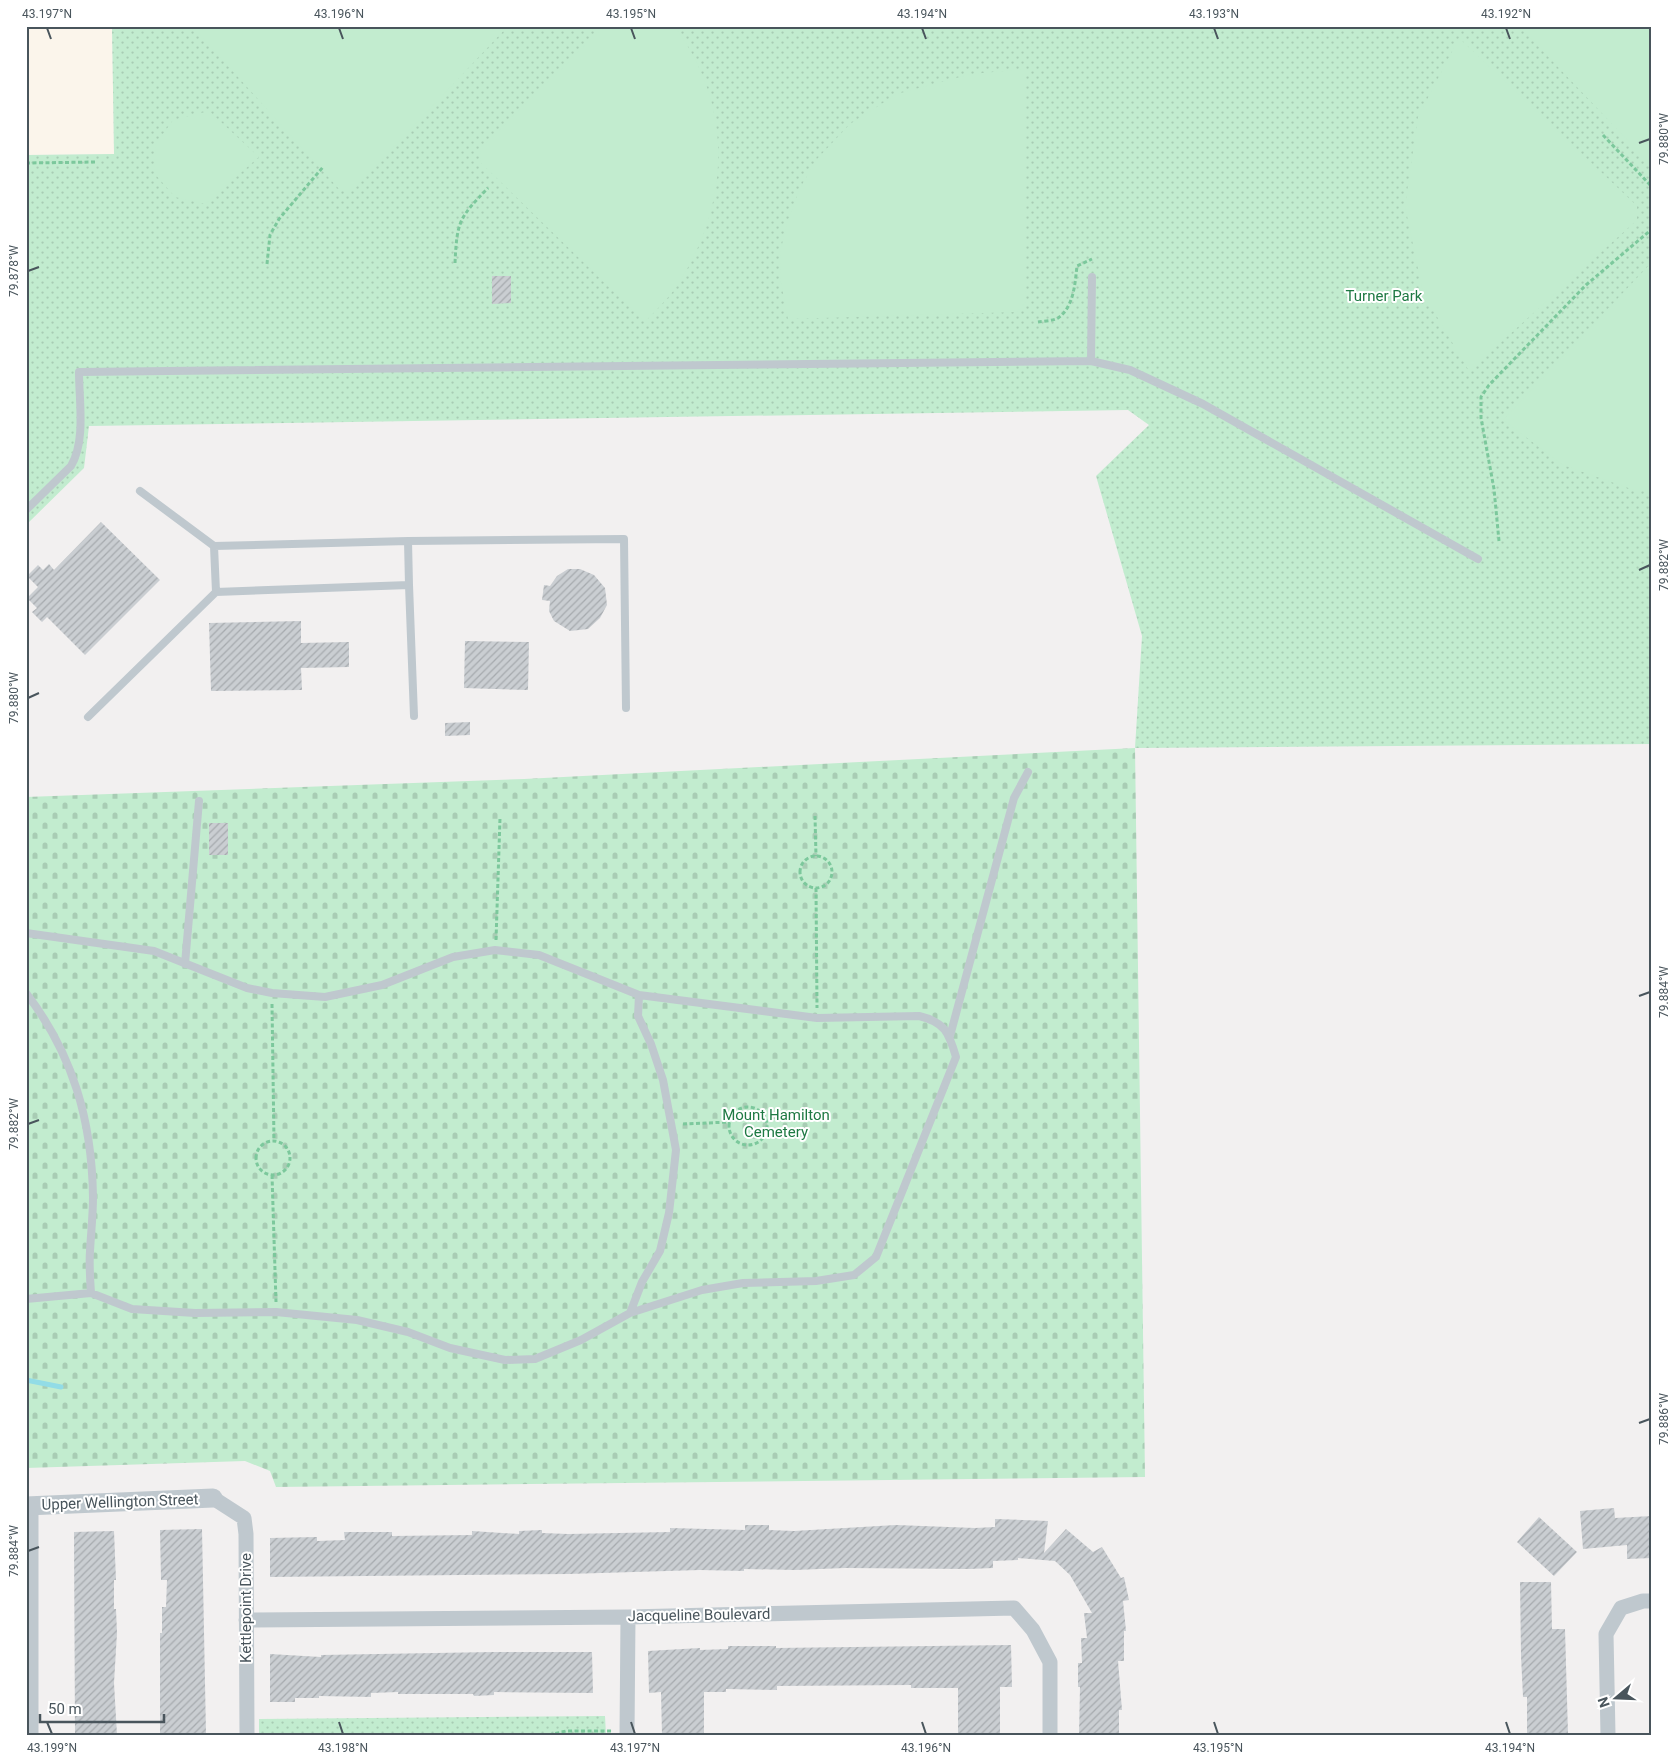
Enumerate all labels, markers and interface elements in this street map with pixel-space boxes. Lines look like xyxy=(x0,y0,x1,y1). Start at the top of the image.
text: 43.197°N xyxy=(22,7,72,21)
text: 43.196°N xyxy=(314,7,364,21)
text: 43.195°N xyxy=(606,7,656,21)
text: 43.194°N xyxy=(897,7,947,21)
text: 43.193°N xyxy=(1189,7,1239,21)
text: 43.192°N xyxy=(1481,7,1531,21)
text: 79.880°W xyxy=(1657,113,1671,165)
text: 79.878°W xyxy=(7,245,21,297)
park label: Turner Park xyxy=(1346,287,1423,305)
text: 79.882°W xyxy=(1657,539,1671,591)
text: 79.880°W xyxy=(7,672,21,724)
text: 79.884°W xyxy=(1657,966,1671,1018)
text: 79.882°W xyxy=(7,1098,21,1150)
park label: Mount Hamilton Cemetery xyxy=(722,1106,830,1141)
text: 79.886°W xyxy=(1657,1393,1671,1445)
street label: Upper Wellington Street xyxy=(41,1490,199,1514)
text: 79.884°W xyxy=(7,1525,21,1577)
street label: Kettlepoint Drive xyxy=(237,1553,255,1663)
street label: Jacqueline Boulevard xyxy=(628,1605,770,1625)
north arrow xyxy=(1590,1674,1640,1724)
scale bar xyxy=(40,1691,164,1723)
text: N xyxy=(1595,1695,1613,1710)
text: 50 m xyxy=(48,1700,82,1718)
text: 43.199°N xyxy=(27,1741,77,1755)
text: 43.198°N xyxy=(318,1741,368,1755)
text: 43.197°N xyxy=(610,1741,660,1755)
text: 43.196°N xyxy=(901,1741,951,1755)
text: 43.195°N xyxy=(1193,1741,1243,1755)
text: 43.194°N xyxy=(1485,1741,1535,1755)

